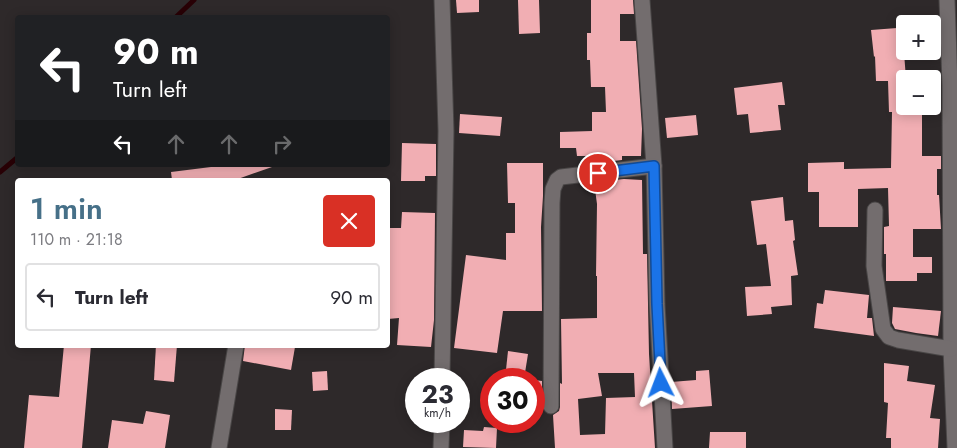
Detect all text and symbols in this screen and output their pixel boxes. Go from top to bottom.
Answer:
map controls [896,15,941,115]
button: + [896,15,941,60]
text: 90 m [113,27,199,77]
icon: left [30,35,95,100]
button: − [896,70,941,115]
text: Turn left [113,73,187,105]
icon: left [109,130,137,158]
icon: ahead [162,130,190,158]
icon: ahead [215,130,243,158]
icon: right [268,130,296,158]
pin [577,152,619,194]
icon: arrive [584,159,612,187]
text: 1 min [30,187,103,230]
button: close [323,195,375,247]
text: 110 m · 21:18 [30,228,123,251]
icon: left [32,283,60,311]
text: Turn left [75,284,148,311]
text: 90 m [330,284,373,311]
position arrow [634,356,686,408]
speed limit sign: 30 [480,368,545,433]
text: 23 [422,376,453,412]
text: km/h [424,404,451,422]

